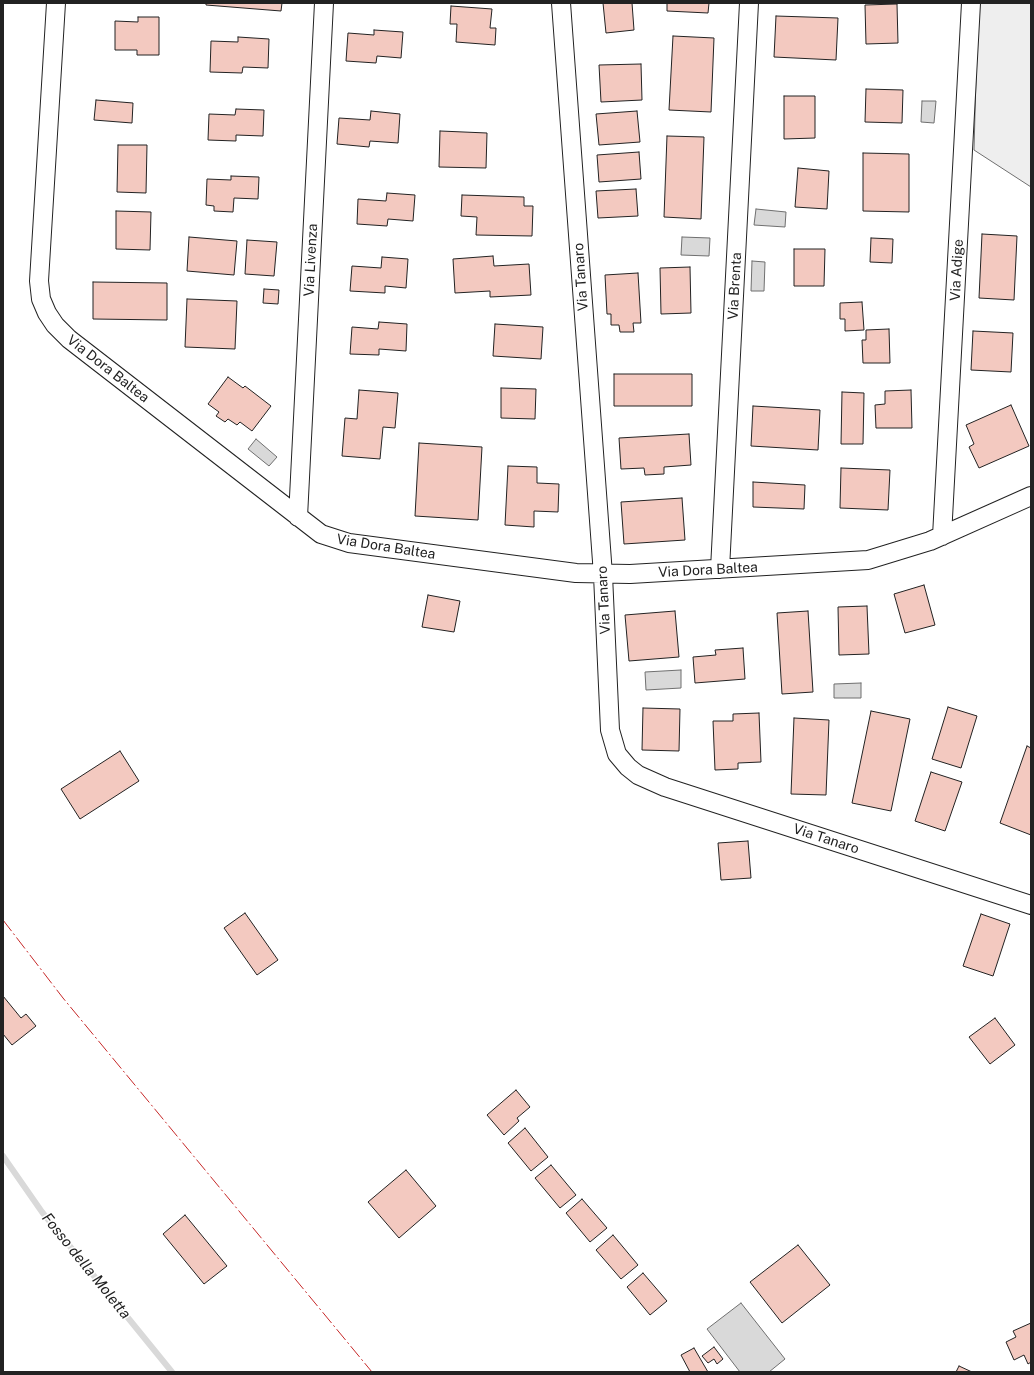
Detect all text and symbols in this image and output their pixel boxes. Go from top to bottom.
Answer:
street label: Via Livenza [301,223,321,297]
street label: Via Adige [947,239,967,301]
street label: Via Tanaro [570,242,592,312]
street label: Via Brenta [725,252,745,320]
street label: Via Dora Baltea [64,332,152,406]
street label: Via Dora Baltea [335,531,437,563]
street label: Via Dora Baltea [658,559,758,581]
street label: Via Tanaro [594,565,614,635]
street label: Via Tanaro [791,820,861,858]
water label: Fosso della Moletta [38,1209,134,1323]

